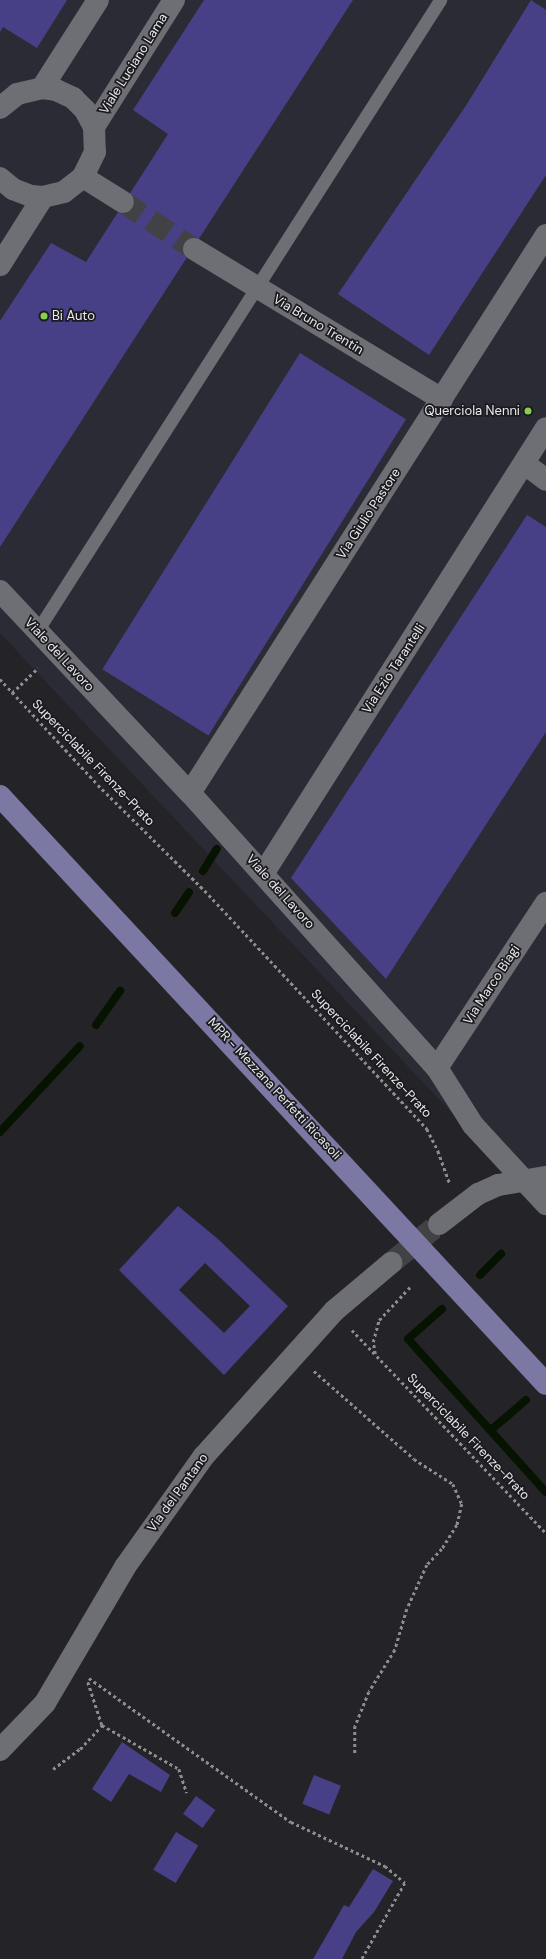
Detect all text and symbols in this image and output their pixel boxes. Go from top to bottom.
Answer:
street label: Viale Luciano Lama [97,11,171,117]
street label: Via Bruno Trentin [270,292,366,358]
place label: Bi Auto [52,308,95,324]
marker: Bi Auto [39,311,49,321]
place label: Querciola Nenni [424,403,520,419]
marker: Querciola Nenni [523,406,533,416]
street label: Via Giulio Pastore [334,466,404,562]
street label: Viale del Lavoro [21,615,97,695]
street label: Via Ezio Tarantelli [359,621,429,717]
street label: Superciclabile Firenze-Prato [28,697,158,829]
street label: Viale del Lavoro [243,852,317,932]
street label: Via Marco Biagi [460,942,524,1028]
street label: Superciclabile Firenze-Prato [307,987,435,1121]
street label: MPR - Mezzana Perfetti Ricasoli [204,1015,344,1163]
street label: Superciclabile Firenze-Prato [403,1371,533,1503]
street label: Via del Pantano [144,1451,212,1535]

